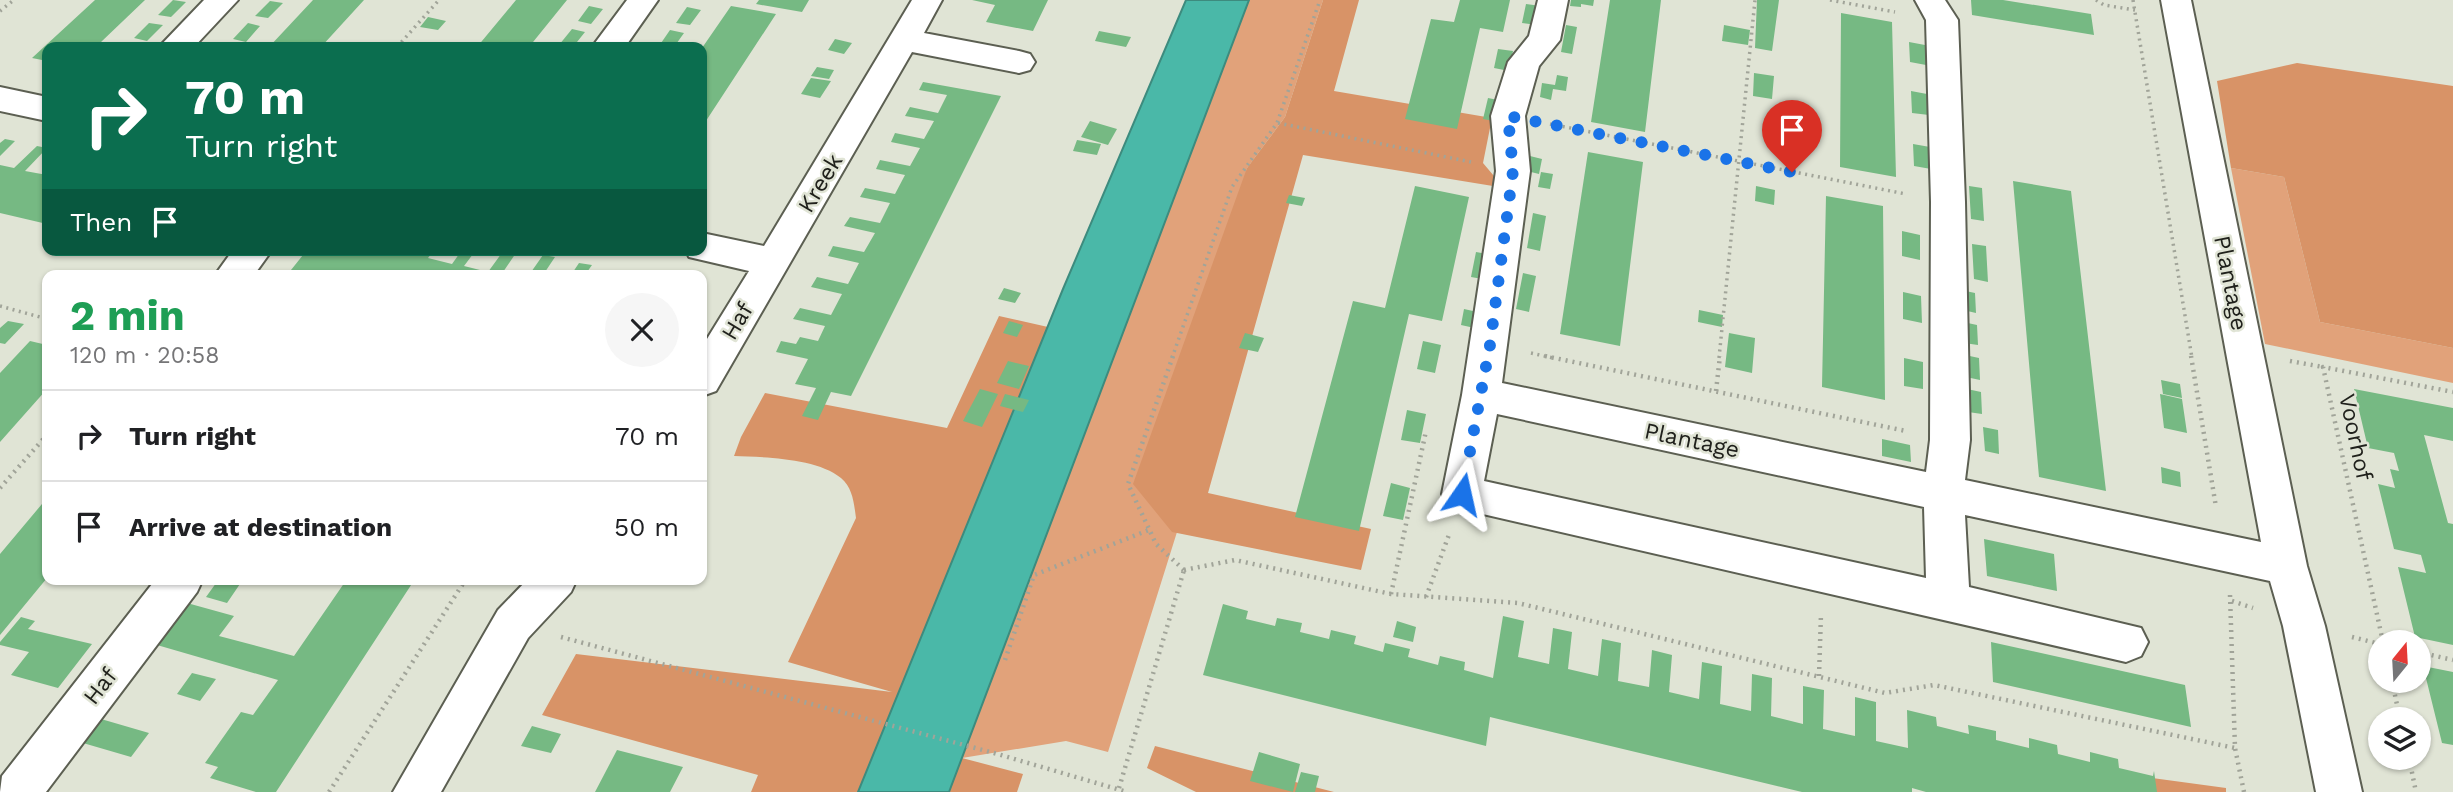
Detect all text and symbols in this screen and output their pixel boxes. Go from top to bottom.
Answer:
text: 70 m [185,68,305,126]
icon: right [70,70,161,161]
pin [1762,100,1822,172]
icon: arrive [1773,111,1811,149]
text: Turn right [185,127,337,165]
street label: Kreek [792,149,848,218]
icon: arrive [146,203,184,241]
text: Then [70,207,132,237]
street label: Plantage [2208,233,2253,333]
text: 2 min [70,291,185,340]
button: close [605,293,679,367]
street label: Haf [716,298,759,345]
text: 120 m · 20:58 [70,342,219,369]
street label: Voorhof [2333,391,2378,483]
icon: right [70,417,108,455]
street label: Plantage [1642,417,1742,464]
text: Turn right [129,421,256,451]
text: 70 m [615,421,679,451]
position arrow [1425,457,1499,531]
icon: arrive [70,508,108,546]
text: Arrive at destination [129,512,392,542]
text: 50 m [614,512,679,542]
north arrow [2368,630,2431,693]
map controls [2368,630,2431,770]
street label: Haf [78,663,123,710]
button: layers [2368,707,2431,770]

